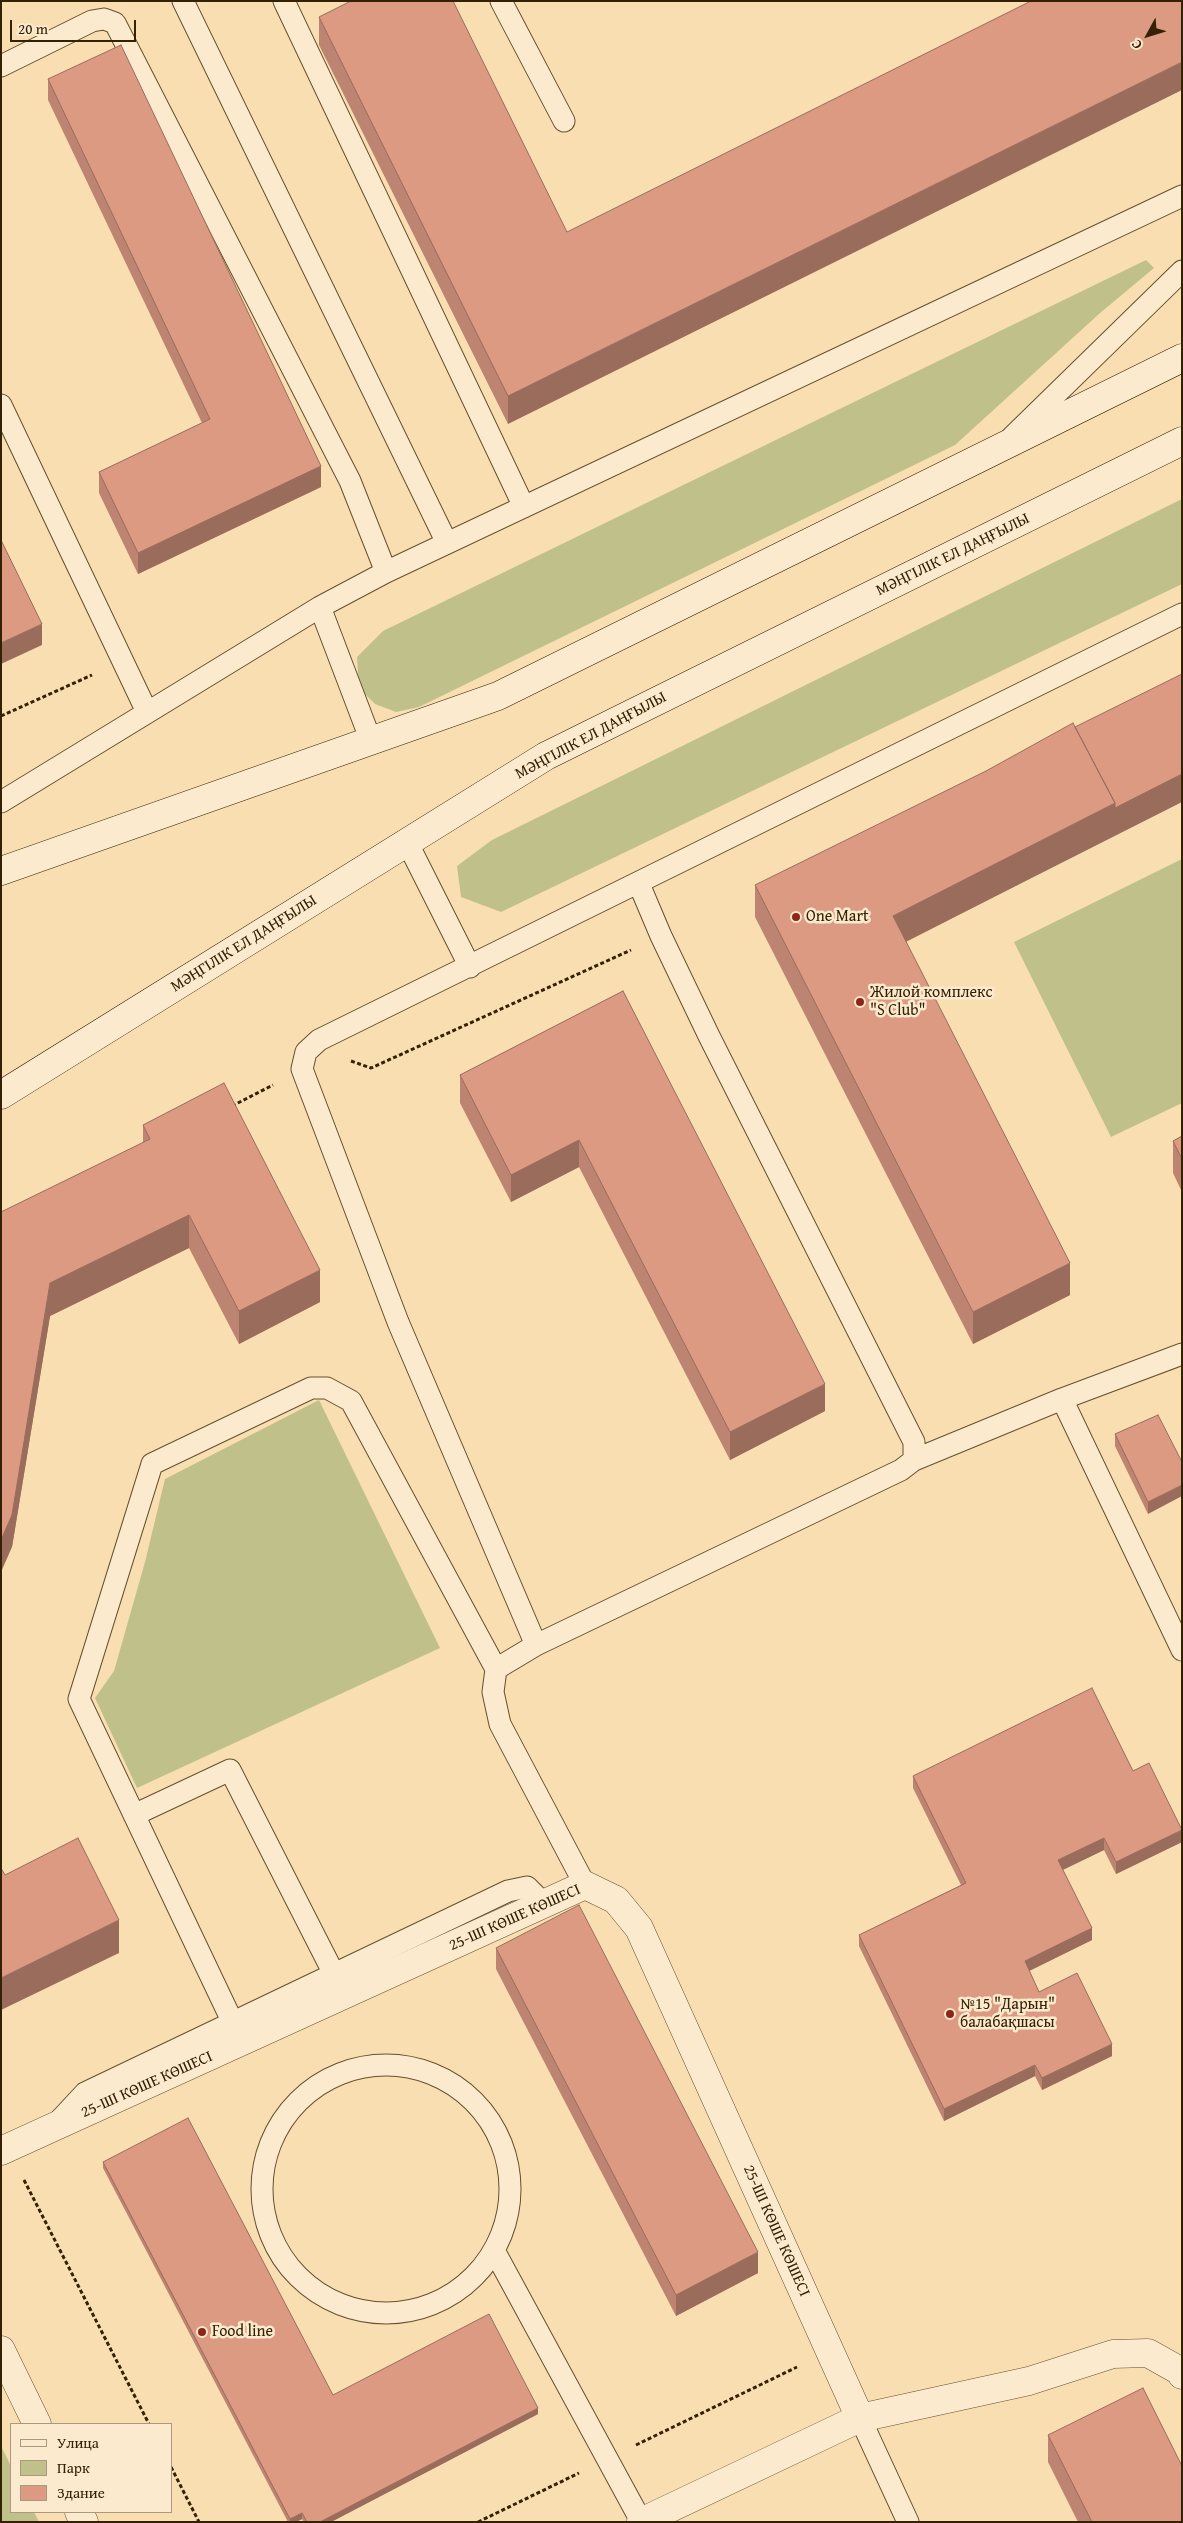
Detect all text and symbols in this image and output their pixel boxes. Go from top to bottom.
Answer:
scale bar [12,10,139,42]
north arrow [1123,10,1173,60]
text: 20 m [18,18,48,39]
text: С [1126,35,1147,54]
street label: МӘҢГІЛІК ЕЛ ДАҢҒЫЛЫ [873,509,1033,601]
street label: МӘҢГІЛІК ЕЛ ДАҢҒЫЛЫ [512,688,670,784]
street label: МӘҢГІЛІК ЕЛ ДАҢҒЫЛЫ [168,891,320,997]
place label: One Mart [806,907,869,927]
marker: One Mart [790,911,802,923]
place label: Жилой комплекс "S Club" [870,983,992,1021]
marker: Жилой комплекс "S Club" [854,996,866,1008]
street label: 25-ШІ КӨШЕ КӨШЕСІ [446,1880,584,1956]
place label: №15 "Дарын" балабақшасы [960,1995,1055,2033]
marker: №15 "Дарын" балабақшасы [944,2008,956,2020]
street label: 25-ШІ КӨШЕ КӨШЕСІ [78,2047,216,2123]
street label: 25-ШІ КӨШЕ КӨШЕСІ [738,2162,814,2300]
place label: Food line [212,2322,273,2342]
marker: Food line [196,2326,208,2338]
legend [10,2423,172,2513]
text: Улица [57,2432,99,2453]
text: Парк [57,2457,90,2478]
text: Здание [57,2482,105,2503]

